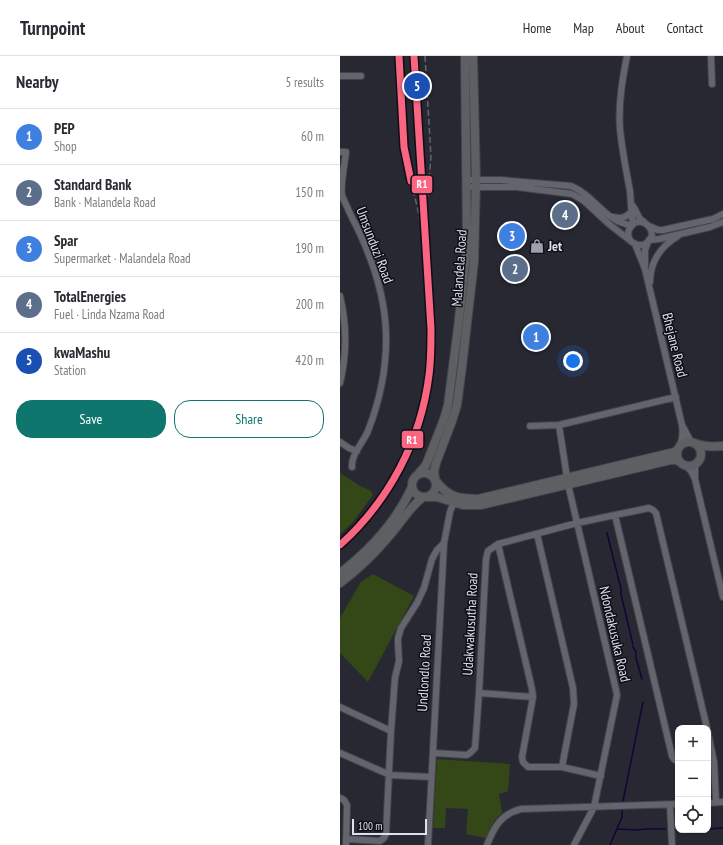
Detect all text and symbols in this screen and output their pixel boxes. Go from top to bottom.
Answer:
text: Turnpoint [20,16,85,40]
text: Home [523,19,551,37]
text: Map [573,19,594,37]
text: About [616,19,645,37]
text: Contact [667,19,703,37]
text: Nearby [16,71,59,93]
pin: 5 [404,71,430,101]
text: 5 results [285,74,324,91]
text: PEP [54,119,75,138]
text: 1 [26,128,32,145]
text: 60 m [301,128,324,145]
text: Shop [54,138,77,155]
text: Standard Bank [54,175,131,194]
line badge: R1 [411,175,433,194]
text: R1 [417,177,427,191]
text: 2 [26,184,32,201]
text: 150 m [295,184,324,201]
text: Bank · Malandela Road [54,194,156,211]
pin: 4 [552,200,578,230]
street label: Umsunduzi Road [352,204,398,286]
pin: 3 [499,221,525,251]
street label: Malandela Road [447,229,471,307]
text: Spar [54,231,78,250]
place label: Jet [547,237,562,255]
shop icon: Jet [529,238,545,254]
text: 3 [26,240,32,257]
text: 190 m [295,240,324,257]
text: Supermarket · Malandela Road [54,250,191,267]
pin: 2 [502,254,528,284]
text: TotalEnergies [54,287,126,306]
text: 4 [26,296,32,313]
text: 200 m [295,296,324,313]
text: Fuel · Linda Nzama Road [54,306,165,323]
street label: Bhejane Road [658,311,692,379]
pin: 1 [523,322,549,352]
text: kwaMashu [54,343,110,362]
your location [563,351,583,371]
text: 5 [26,352,32,369]
text: 420 m [295,352,324,369]
text: Station [54,362,86,379]
button: Save [16,400,166,438]
button: Share [174,400,324,438]
line badge: R1 [401,430,424,449]
text: R1 [407,433,417,447]
street label: Udakwakusutha Road [458,572,482,676]
street label: Ndondakusuka Road [595,584,635,684]
street label: Undlondlo Road [413,634,435,712]
map controls [675,725,711,833]
button: + [675,725,711,761]
button: − [675,761,711,797]
button: locate [675,797,711,833]
scale bar [352,817,427,836]
text: 100 m [358,819,382,833]

